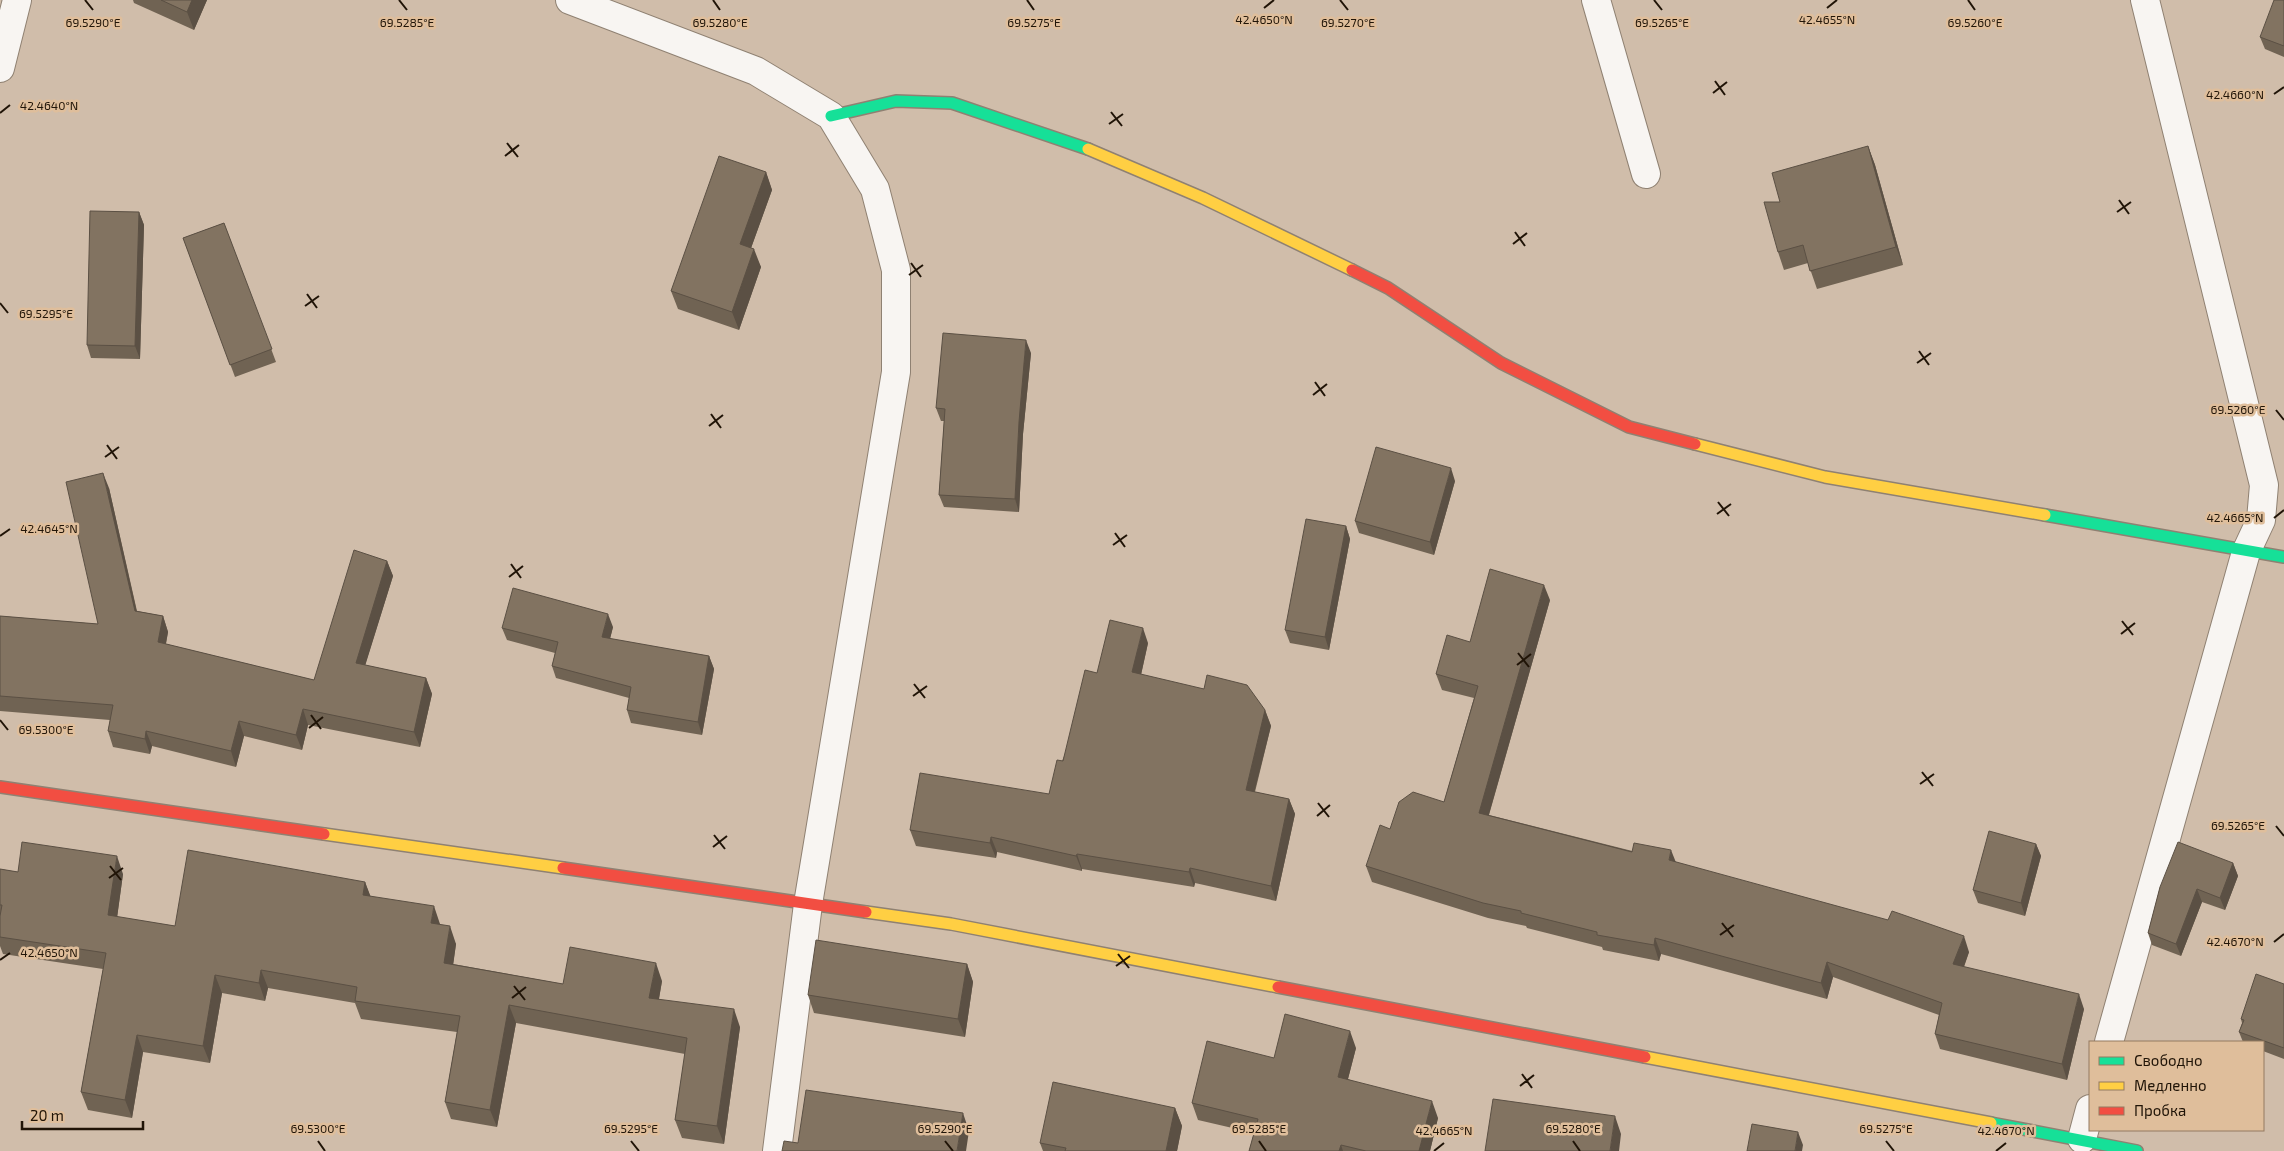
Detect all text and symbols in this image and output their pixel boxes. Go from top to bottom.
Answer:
text: 42.4650°N [1235,12,1293,26]
text: 42.4655°N [1799,12,1855,26]
text: 69.5290°E [66,15,121,29]
text: 69.5285°E [380,15,434,29]
text: 69.5280°E [692,15,748,29]
text: 69.5275°E [1007,15,1061,29]
text: 69.5270°E [1321,15,1375,29]
text: 69.5265°E [1635,15,1689,29]
text: 69.5260°E [1948,15,2003,29]
text: 42.4660°N [2206,87,2264,101]
text: 42.4640°N [20,98,78,112]
text: 69.5295°E [19,306,73,320]
text: 69.5260°E [2211,402,2266,416]
text: 42.4665°N [2206,510,2264,524]
text: 42.4645°N [20,521,78,535]
text: 69.5300°E [18,722,74,736]
text: 69.5265°E [2211,818,2265,832]
text: 42.4670°N [2206,934,2264,948]
text: 42.4650°N [20,945,78,959]
legend [2089,1041,2264,1131]
text: Свободно [2134,1051,2203,1069]
text: Медленно [2134,1076,2207,1094]
scale bar [22,1098,144,1130]
text: Пробка [2134,1101,2186,1119]
text: 20 m [30,1106,64,1124]
text: 69.5300°E [290,1121,346,1135]
text: 69.5295°E [604,1121,658,1135]
text: 69.5290°E [918,1121,973,1135]
text: 69.5285°E [1232,1121,1286,1135]
text: 69.5280°E [1545,1121,1601,1135]
text: 69.5275°E [1859,1121,1913,1135]
text: 42.4665°N [1415,1123,1473,1137]
text: 42.4670°N [1977,1123,2035,1137]

